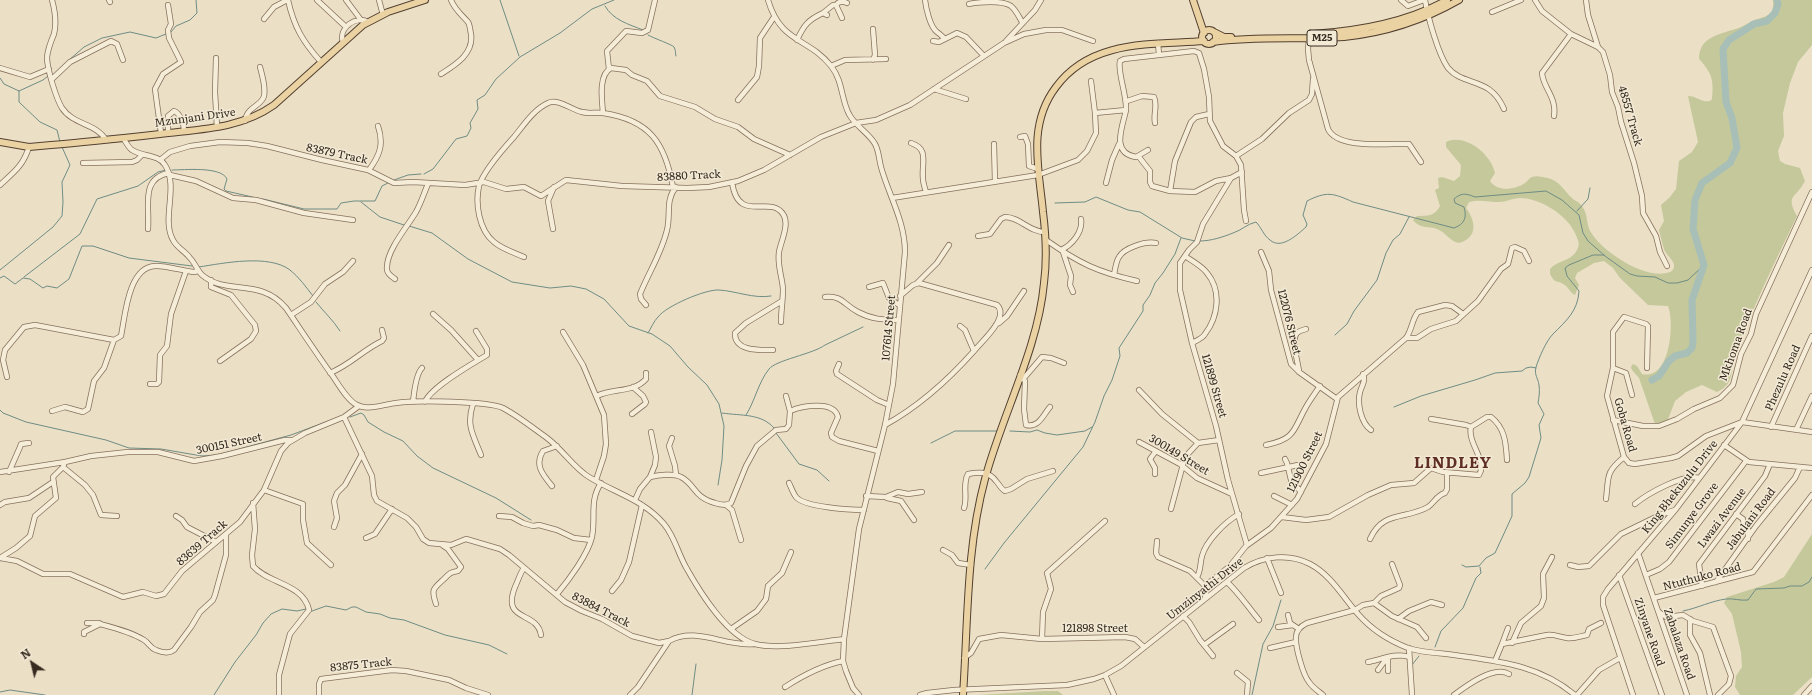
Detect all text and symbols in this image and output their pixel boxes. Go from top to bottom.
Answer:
road number: M25 [1307,30,1337,46]
street label: 48557 Track [1615,84,1645,148]
street label: Mzunjani Drive [154,106,236,130]
street label: 83879 Track [305,141,369,167]
street label: 83880 Track [657,168,721,184]
street label: 122076 Street [1274,288,1304,356]
street label: 107614 Street [880,295,898,361]
street label: Mkhoma Road [1717,307,1755,383]
street label: Phezulu Road [1762,343,1804,413]
street label: 121899 Street [1199,353,1229,419]
street label: Goba Road [1611,396,1639,454]
street label: 121900 Street [1284,429,1326,495]
street label: 300151 Street [195,431,263,457]
street label: 300149 Street [1146,432,1212,478]
street label: King Bhekuzulu Drive [1639,438,1721,536]
district label: LINDLEY [1414,455,1492,473]
street label: Simunye Grove [1663,480,1721,552]
street label: Lwazi Avenue [1695,485,1749,551]
street label: Jabulani Road [1723,485,1779,553]
street label: 83639 Track [174,517,230,569]
street label: Umzinyathi Drive [1164,555,1246,623]
street label: Ntuthuko Road [1662,560,1742,594]
street label: 83884 Track [570,590,632,630]
street label: Zinyane Road [1631,596,1667,668]
street label: Zabalaza Road [1661,606,1697,682]
street label: 121898 Street [1062,622,1128,636]
north arrow [12,643,52,683]
text: N [17,644,33,662]
street label: 83875 Track [329,655,393,675]

